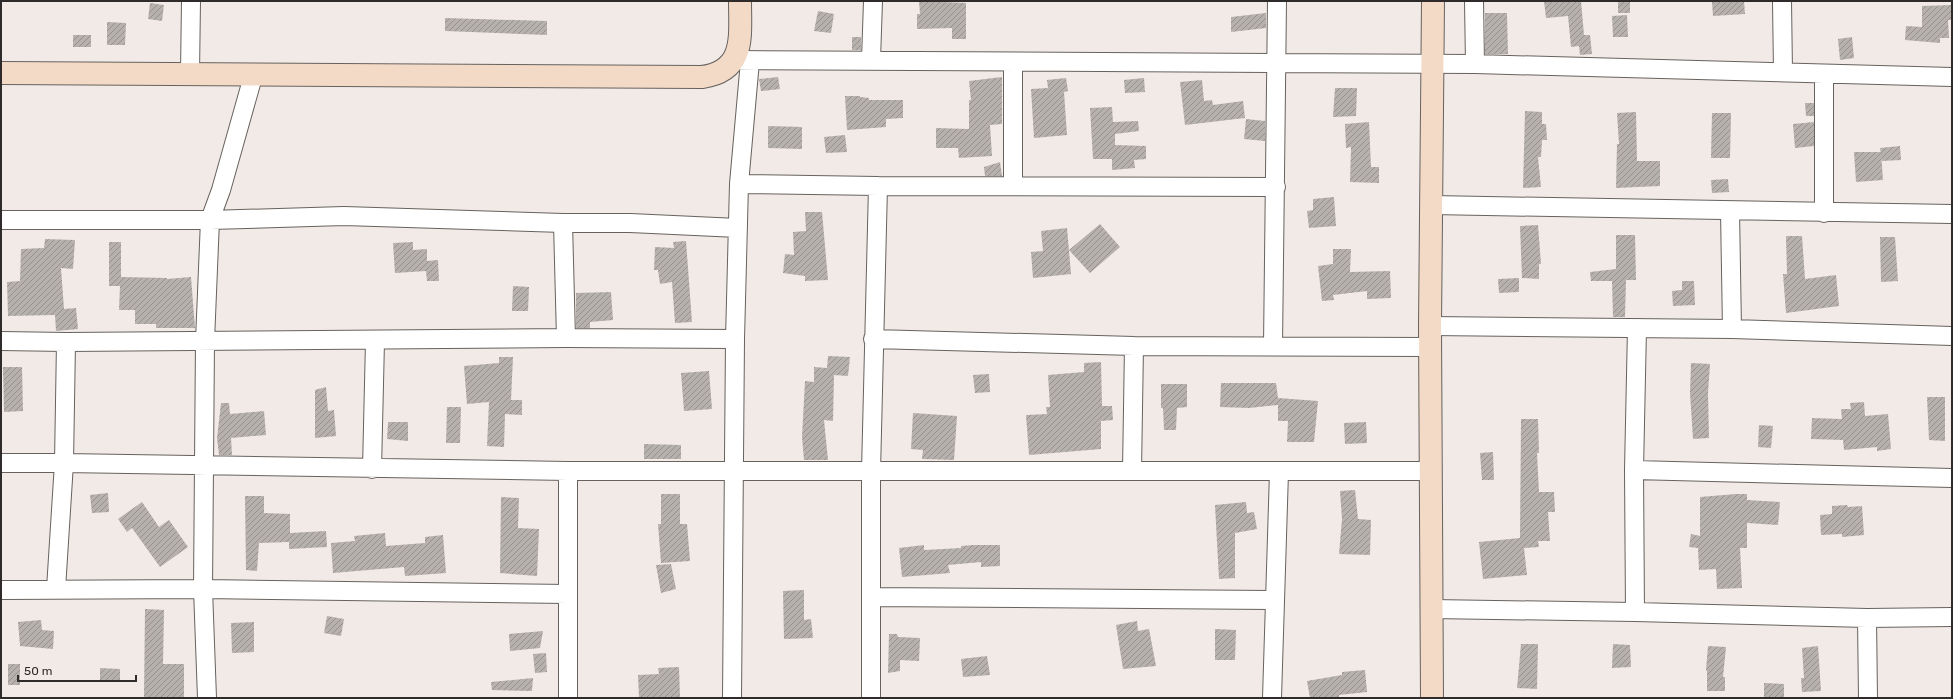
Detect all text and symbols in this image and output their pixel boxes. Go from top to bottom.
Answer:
scale bar [18,657,136,683]
text: 50 m [24,664,52,678]

